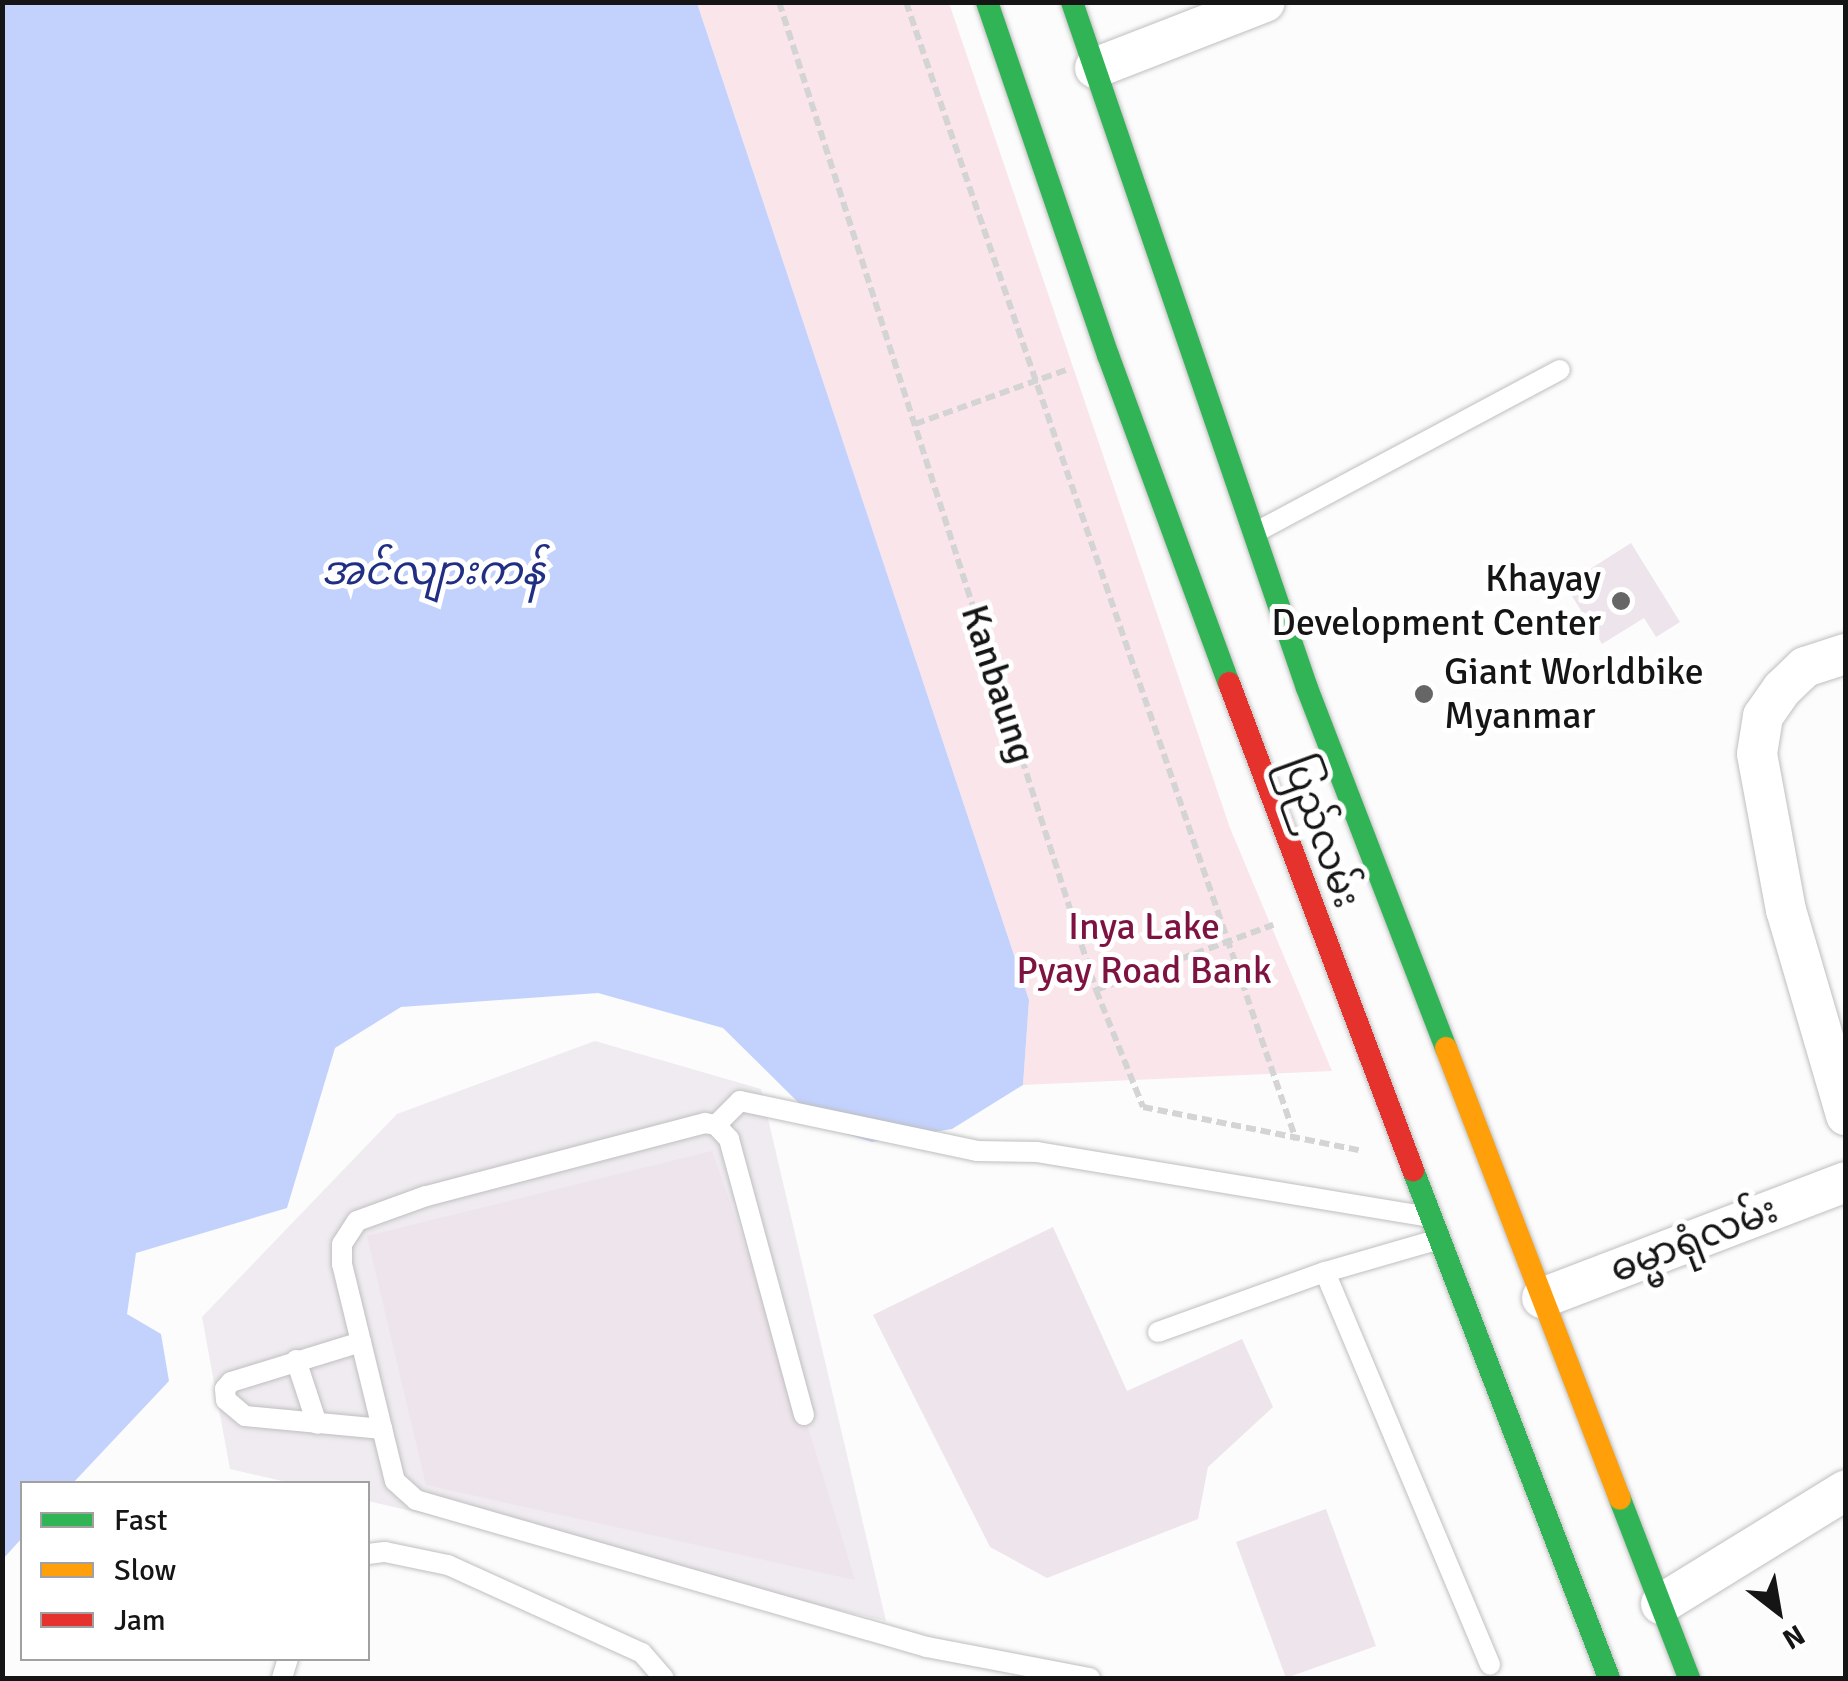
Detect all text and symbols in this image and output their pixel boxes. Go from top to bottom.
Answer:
water label: အင်လျားကန် [321,547,545,595]
place label: Khayay Development Center [1271,556,1601,646]
marker: Khayay Development Center [1610,590,1632,612]
street label: Kanbaung [951,599,1045,769]
place label: Giant Worldbike Myanmar [1444,649,1704,738]
marker: Giant Worldbike Myanmar [1413,683,1435,705]
street label: ပြည်လမ်း [1273,750,1369,914]
park label: Inya Lake Pyay Road Bank [1016,904,1272,994]
street label: ဓမ္မာရုံလမ်း [1604,1187,1784,1293]
legend [20,1481,370,1661]
text: Fast [114,1502,167,1539]
text: Slow [114,1552,176,1589]
north arrow [1728,1561,1828,1661]
text: Jam [114,1602,166,1639]
text: N [1776,1617,1811,1656]

